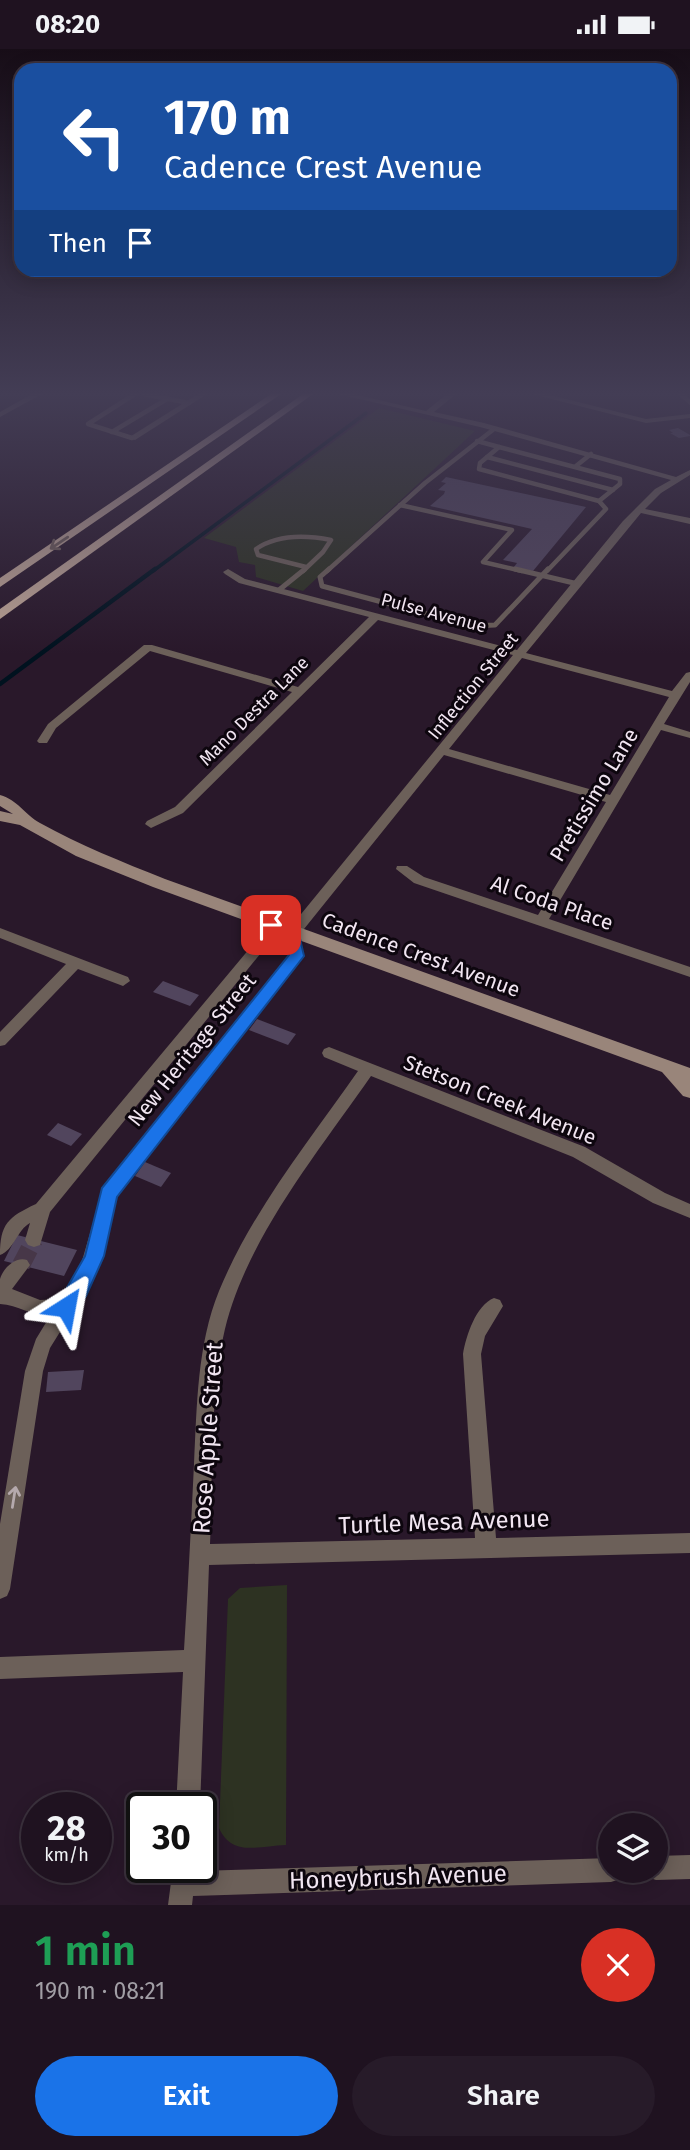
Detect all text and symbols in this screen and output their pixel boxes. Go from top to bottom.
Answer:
text: 08:20 [35,9,100,40]
text: 170 m [164,88,291,147]
icon: left [49,91,140,182]
text: Cadence Crest Avenue [164,148,482,186]
icon: arrive [121,224,159,262]
text: Then [49,228,107,259]
one-way arrow [50,536,69,550]
street label: Pulse Avenue [379,588,489,638]
street label: Inflection Street [423,628,523,744]
street label: Mano Destra Lane [195,652,313,770]
street label: Pretissimo Lane [544,724,644,866]
street label: Al Coda Place [488,870,616,936]
pin [241,895,301,955]
icon: arrive [252,906,290,944]
street label: Cadence Crest Avenue [318,907,524,1003]
street label: New Heritage Street [122,968,262,1132]
street label: Stetson Creek Avenue [400,1049,600,1151]
position arrow [29,1270,103,1344]
street label: Rose Apple Street [187,1341,229,1535]
one-way arrow [8,1486,21,1509]
street label: Turtle Mesa Avenue [338,1504,550,1540]
speed limit sign: 30 [126,1792,217,1883]
text: 28 [47,1807,86,1849]
map controls [598,1813,668,1883]
button: layers [598,1813,668,1883]
text: km/h [44,1844,89,1866]
street label: Honeybrush Avenue [289,1859,507,1895]
text: 1 min [35,1926,136,1976]
button: close [581,1928,655,2002]
text: 190 m · 08:21 [35,1977,165,2005]
button: Exit [35,2056,338,2136]
button: Share [352,2056,655,2136]

